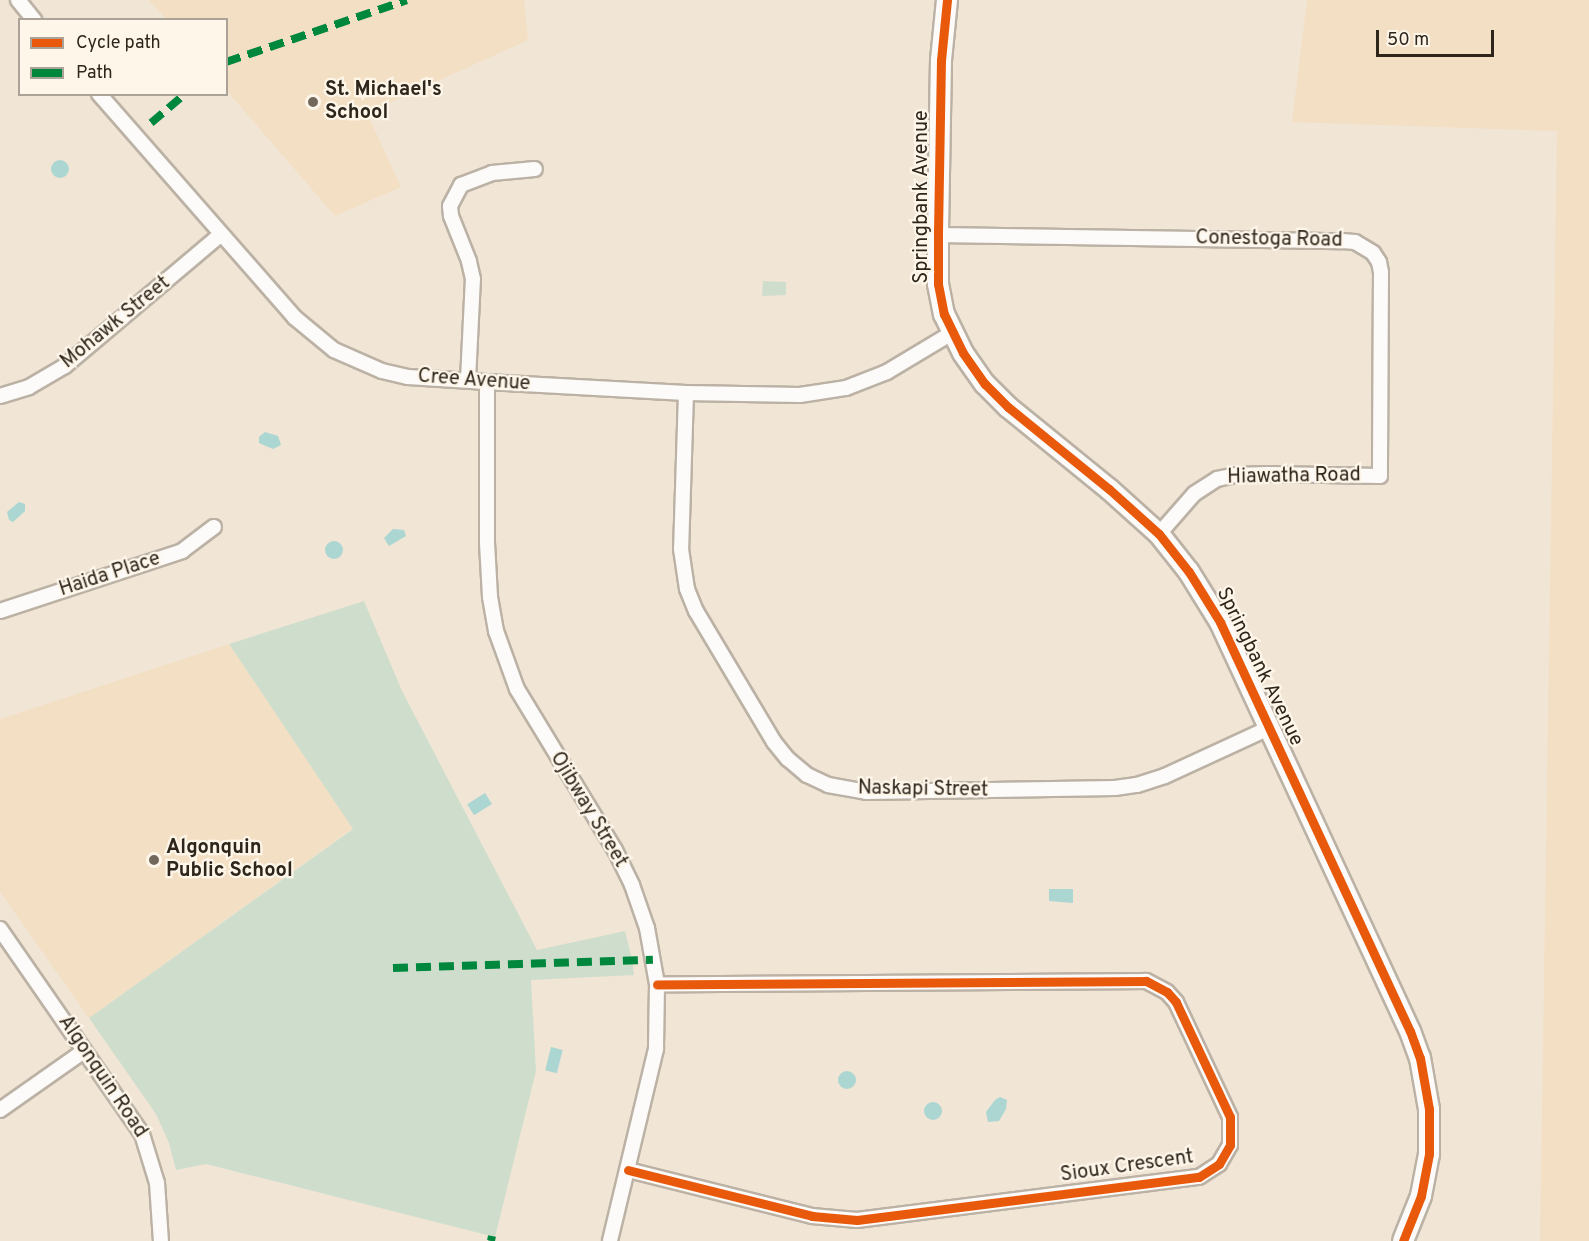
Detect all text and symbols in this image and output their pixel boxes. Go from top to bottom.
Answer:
legend [18,18,228,96]
scale bar [1379,18,1498,56]
text: 50 m [1387,29,1429,52]
text: Cycle path [76,32,161,55]
text: Path [76,62,113,85]
place label: St. Michael's School [325,78,442,125]
marker: St. Michael's School [306,95,320,109]
street label: Springbank Avenue [910,110,934,284]
street label: Conestoga Road [1195,227,1343,253]
street label: Mohawk Street [57,272,175,374]
street label: Cree Avenue [416,365,532,397]
street label: Hiawatha Road [1227,464,1361,490]
street label: Haida Place [56,547,164,603]
street label: Springbank Avenue [1210,583,1308,751]
street label: Ojibway Street [544,748,632,872]
street label: Naskapi Street [858,777,988,803]
place label: Algonquin Public School [166,837,293,884]
marker: Algonquin Public School [147,853,161,867]
street label: Algonquin Road [52,1011,152,1143]
street label: Sioux Crescent [1059,1146,1195,1188]

